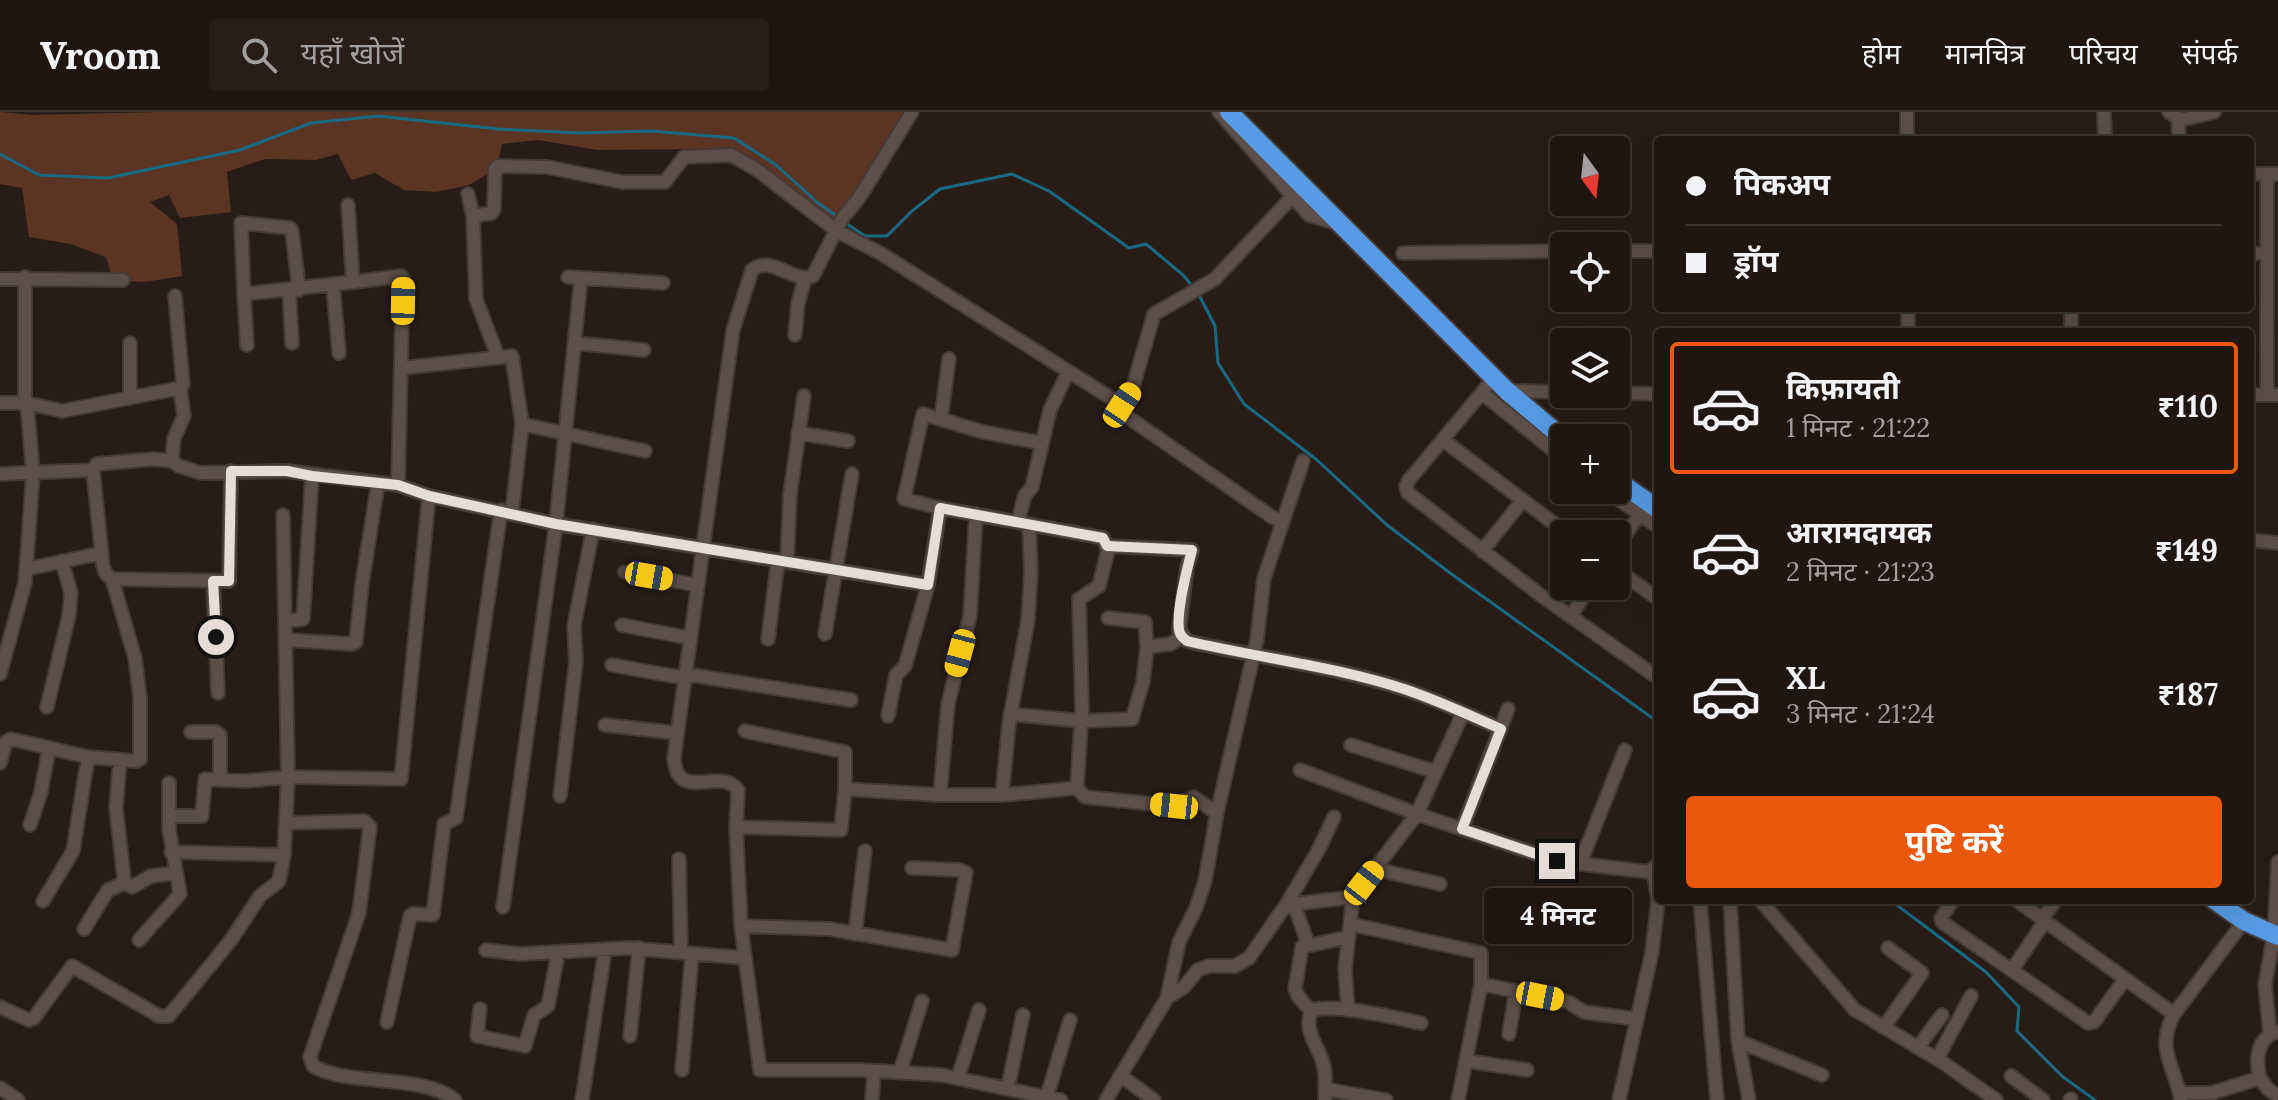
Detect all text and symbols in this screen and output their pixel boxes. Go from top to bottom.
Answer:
search box [209,19,769,91]
text: Vroom [40,31,161,79]
icon: search [237,33,281,77]
text: यहाँ खोजें [301,34,404,72]
text: होम [1862,36,1901,72]
text: मानचित्र [1945,36,2025,72]
text: परिचय [2069,36,2138,72]
text: संपर्क [2182,36,2238,72]
north arrow [1550,136,1630,216]
map controls [1550,136,1630,600]
text: पिकअप [1734,165,1830,203]
button: locate [1550,232,1630,312]
text: ड्रॉप [1734,242,1778,280]
car [391,277,415,325]
button: layers [1550,328,1630,408]
text: किफ़ायती [1786,369,1900,407]
icon: car [1690,372,1762,444]
car [1099,378,1145,432]
text: ₹110 [2157,387,2218,425]
text: 1 मिनट · 21:22 [1786,411,1930,444]
button: + [1550,424,1630,504]
text: आरामदायक [1786,513,1932,551]
icon: car [1690,516,1762,588]
button: − [1550,520,1630,600]
text: ₹149 [2155,531,2218,569]
text: 2 मिनट · 21:23 [1786,555,1935,588]
car [623,560,675,592]
route start [198,619,234,655]
car [942,627,978,679]
text: XL [1786,659,1825,697]
icon: car [1690,660,1762,732]
text: ₹187 [2157,675,2218,713]
text: 3 मिनट · 21:24 [1786,697,1935,730]
car [1149,792,1199,820]
button: पुष्टि करें [1686,796,2222,888]
route end [1539,843,1575,879]
car [1340,857,1388,909]
callout: 4 मिनट [1483,889,1631,945]
text: 4 मिनट [1520,899,1596,932]
car [1514,980,1566,1012]

